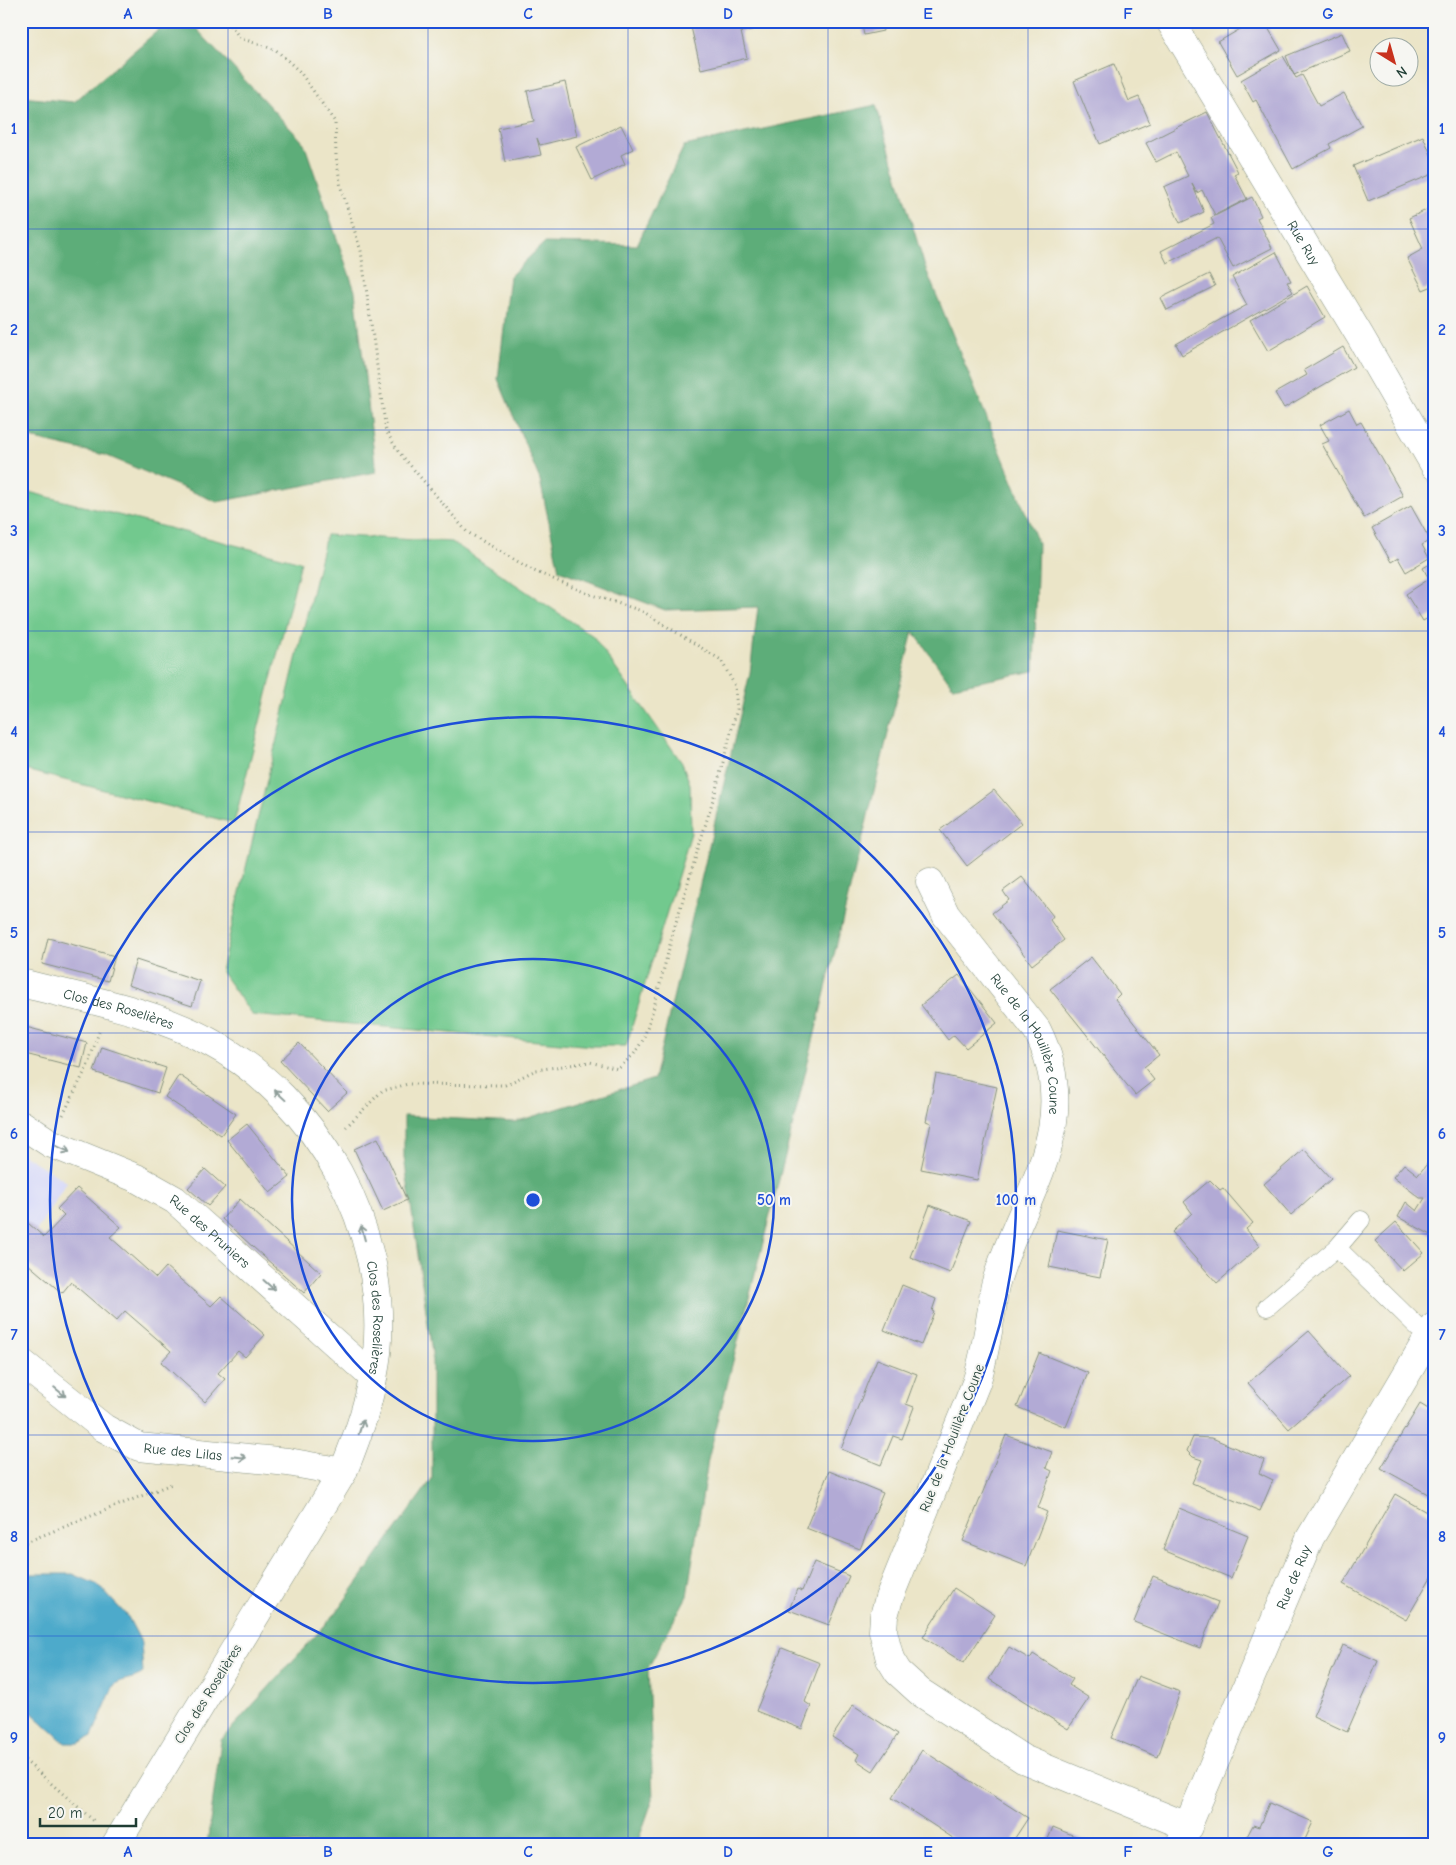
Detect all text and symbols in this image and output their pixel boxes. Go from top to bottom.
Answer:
text: A [124,5,133,23]
text: B [323,5,333,23]
text: C [523,5,533,23]
text: D [723,5,733,23]
text: E [923,5,933,23]
text: F [1123,5,1133,23]
text: G [1322,5,1334,23]
north arrow [1368,38,1418,88]
text: N [1393,62,1410,82]
text: 1 [11,120,17,138]
text: 1 [1439,120,1445,138]
street label: Rue Ruy [1284,217,1324,269]
text: 2 [10,321,18,339]
text: 2 [1438,321,1446,339]
text: 3 [10,522,18,540]
text: 3 [1438,522,1446,540]
text: 4 [10,723,18,741]
text: 4 [1438,723,1446,741]
text: 5 [10,924,18,942]
text: 5 [1438,924,1446,942]
street label: Rue de la Houillère Coune [987,970,1063,1115]
street label: Clos des Roselières [62,985,177,1033]
one-way arrow [274,1089,287,1101]
text: 6 [10,1125,18,1143]
text: 6 [1438,1125,1446,1143]
one-way arrow [55,1145,70,1155]
street label: Rue des Pruniers [167,1190,254,1272]
centre of rings [524,1191,542,1209]
text: 50 m [757,1191,791,1209]
text: 100 m [996,1191,1036,1209]
one-way arrow [358,1225,368,1241]
street label: Clos des Roselières [363,1259,387,1376]
one-way arrow [262,1279,275,1291]
text: 7 [10,1326,18,1344]
text: 7 [1438,1326,1446,1344]
street label: Rue de la Houillère Coune [916,1362,988,1514]
one-way arrow [53,1386,66,1397]
one-way arrow [357,1419,367,1435]
street label: Rue des Lilas [143,1439,223,1464]
one-way arrow [231,1452,247,1462]
text: 8 [10,1528,18,1546]
text: 8 [1438,1528,1446,1546]
street label: Rue de Ruy [1272,1542,1315,1612]
street label: Clos des Roselières [171,1641,246,1747]
text: 9 [10,1729,18,1747]
text: 9 [1438,1729,1446,1747]
scale bar [40,1795,136,1827]
text: 20 m [48,1804,82,1822]
text: A [124,1843,133,1861]
text: B [323,1843,333,1861]
text: C [523,1843,533,1861]
text: D [723,1843,733,1861]
text: E [923,1843,933,1861]
text: F [1123,1843,1133,1861]
text: G [1322,1843,1334,1861]

